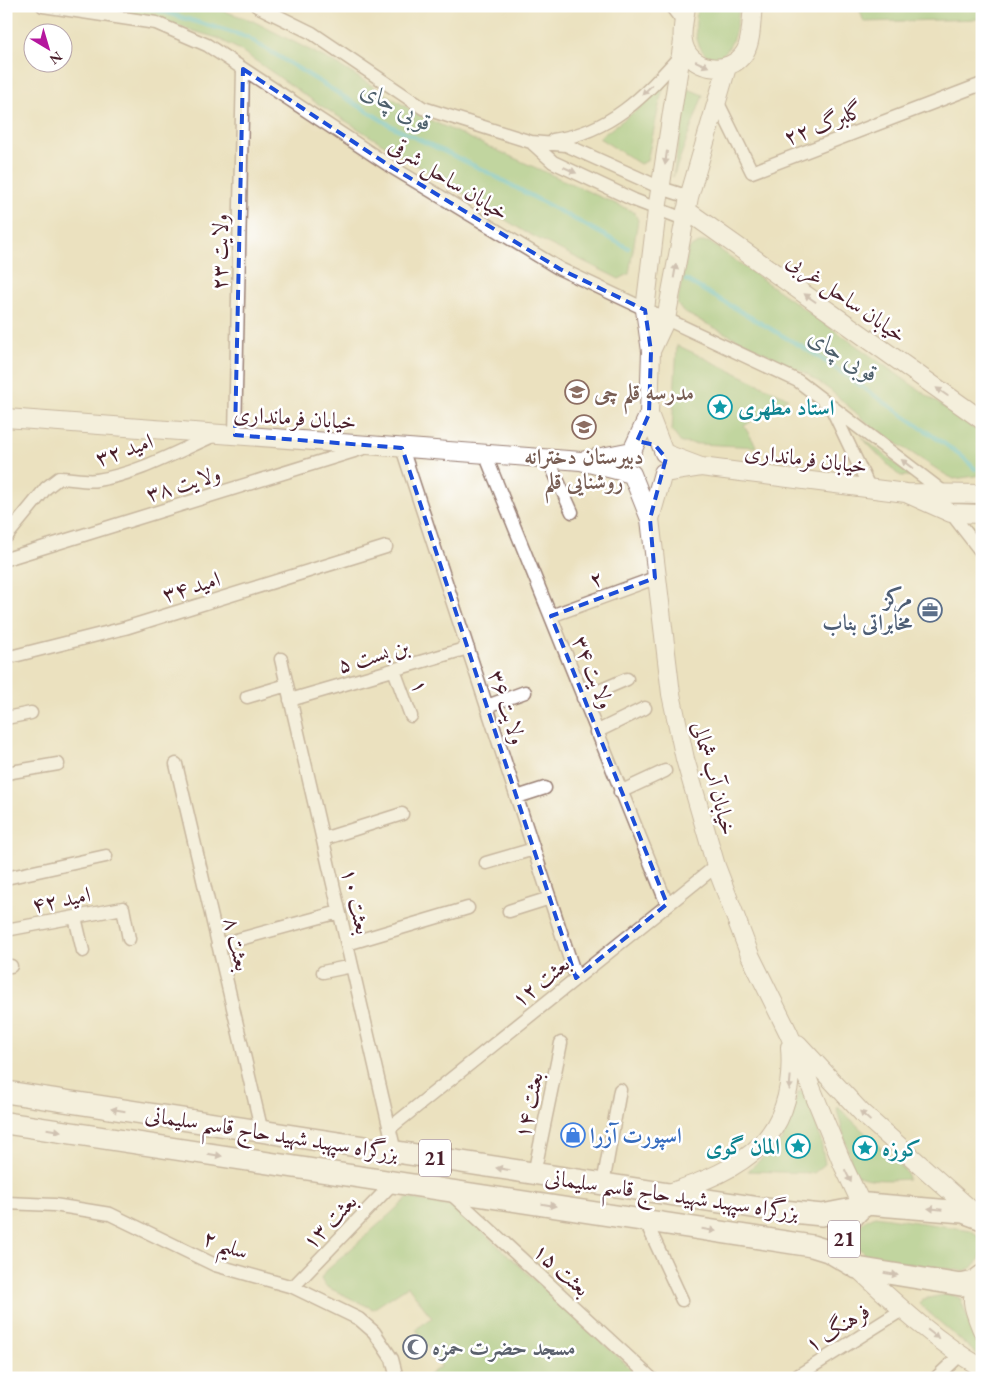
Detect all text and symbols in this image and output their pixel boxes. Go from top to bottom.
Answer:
north arrow [22,22,72,72]
text: N [45,48,66,69]
one-way arrow [695,60,709,68]
water label: قوبی چای [355,73,439,140]
one-way arrow [641,84,653,96]
street label: گلبرگ ۲۲ [779,95,867,152]
street label: خیابان ساحل شرقی [383,130,514,228]
one-way arrow [661,151,669,167]
one-way arrow [563,166,577,174]
street label: ولایت ۲۳ [204,213,235,291]
street label: خیابان ساحل غربی [780,246,912,351]
one-way arrow [671,262,679,278]
one-way arrow [803,293,816,303]
water label: قوبی چای [802,320,885,391]
place label: مدرسه قلم چی [593,378,694,415]
school or university icon: مدرسه قلم چی [564,379,590,405]
one-way arrow [935,387,949,397]
place label: استاد مطهری [738,393,834,422]
place icon: استاد مطهری [707,394,733,420]
street label: خیابان فرمانداری [232,399,357,436]
school or university icon: دبیرستان دخترانه روشنایی قلم [571,414,597,440]
street label: امید ۳۲ [91,426,157,473]
street label: خیابان فرمانداری [743,437,869,480]
place label: دبیرستان دخترانه روشنایی قلم [524,442,644,504]
street label: ولایت ۳۸ [142,458,224,509]
one-way arrow [901,458,914,469]
street label: ۲ [585,563,607,594]
street label: امید ۳۴ [159,564,224,609]
place label: مرکز مخابراتی بناب [822,583,913,637]
office icon: مرکز مخابراتی بناب [917,597,943,623]
street label: بن بست ۵ [334,631,412,680]
street label: ولایت ۳۴ [566,631,621,713]
street label: ولایت ۳۶ [482,666,533,748]
street label: ۱ [405,675,436,697]
street label: خیابان آب شمالی [685,718,744,838]
street label: بعثت ۱۰ [335,865,378,937]
street label: امید ۴۲ [29,880,93,919]
street label: بعثت ۸ [217,914,258,974]
street label: بعثت ۱۲ [505,949,576,1014]
street label: بعثت ۱۴ [507,1069,550,1141]
one-way arrow [786,1075,794,1091]
street label: بزرگراه سپهبد شهید حاج قاسم سلیمانی [142,1099,401,1175]
one-way arrow [110,1105,126,1113]
one-way arrow [860,1110,872,1122]
place label: اسپورت آزرا [590,1121,682,1151]
shop icon: اسپورت آزرا [560,1122,586,1148]
one-way arrow [47,1127,63,1135]
place label: المان گوی [706,1132,780,1161]
place icon: المان گوی [785,1133,811,1159]
place label: کوزه [882,1134,921,1163]
place icon: کوزه [852,1135,878,1161]
road number: 21 [419,1140,451,1176]
one-way arrow [207,1151,223,1159]
street label: بزرگراه سپهبد شهید حاج قاسم سلیمانی [542,1162,801,1234]
one-way arrow [495,1165,511,1173]
one-way arrow [844,1169,852,1183]
street label: بعثت ۱۳ [296,1187,363,1256]
one-way arrow [541,1202,557,1210]
one-way arrow [927,1205,943,1213]
road number: 21 [828,1220,860,1258]
street label: سلیم ۲ [196,1223,253,1273]
one-way arrow [702,1226,718,1234]
street label: بعثت ۱۵ [527,1236,596,1303]
one-way arrow [883,1270,899,1278]
street label: فرهنگ ۱ [799,1296,875,1359]
one-way arrow [926,1329,939,1340]
place label: مسجد حضرت حمزه [432,1333,576,1362]
mosque icon: مسجد حضرت حمزه [402,1334,428,1360]

